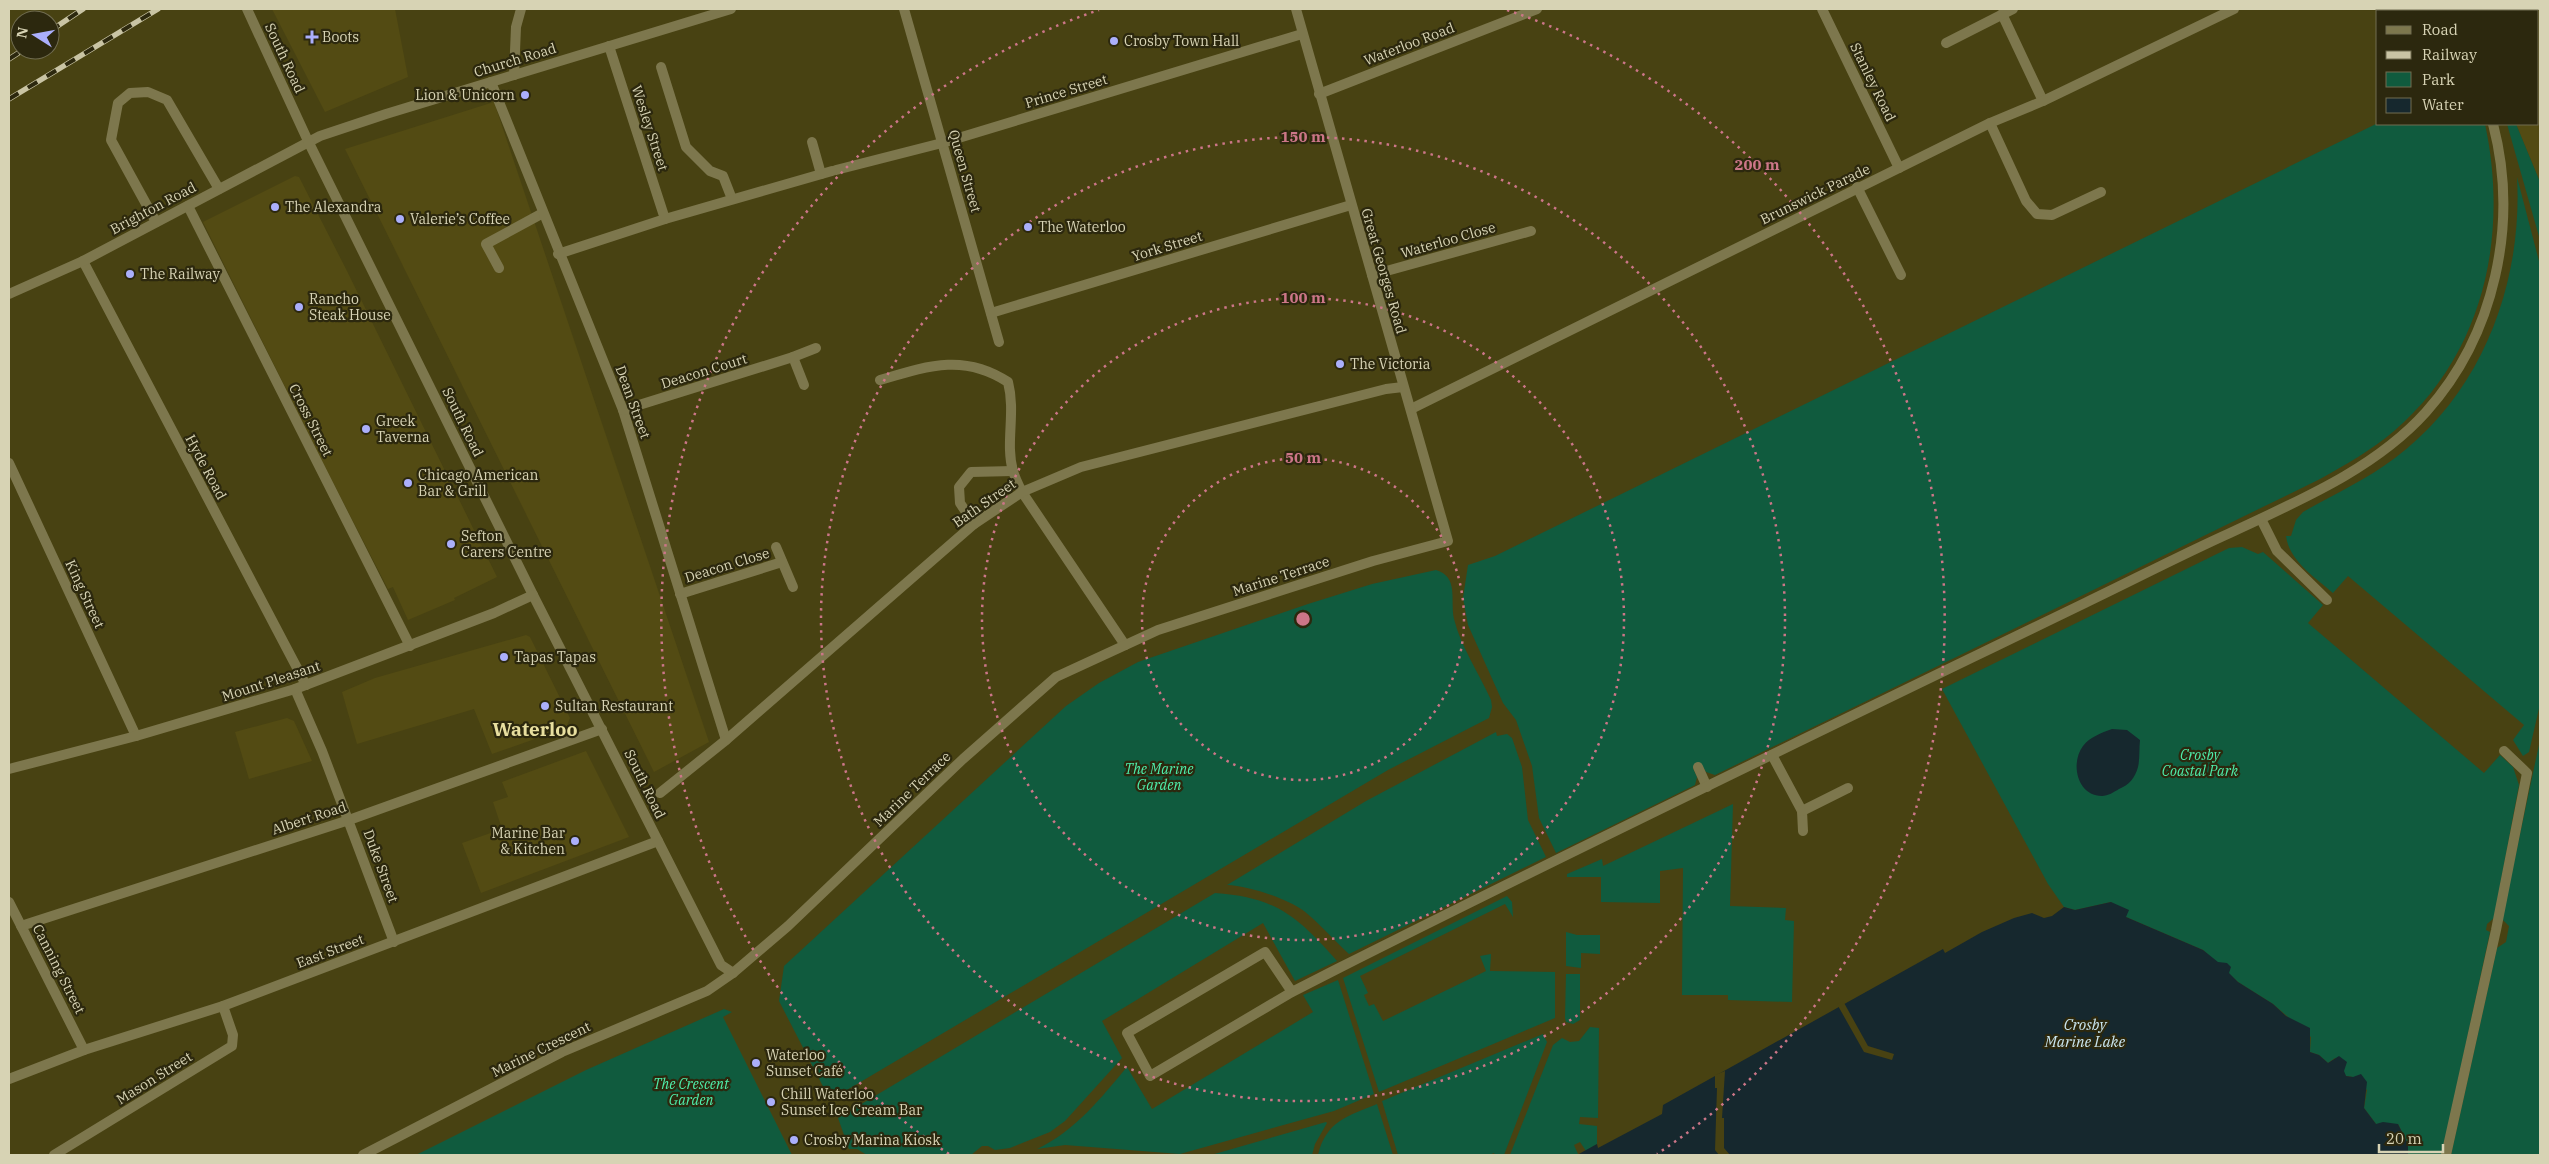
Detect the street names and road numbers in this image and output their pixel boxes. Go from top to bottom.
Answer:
street label: Waterloo Road [1361,18,1457,70]
street label: South Road [261,20,309,96]
street label: Church Road [472,39,559,81]
street label: Stanley Road [1846,40,1900,125]
street label: Prince Street [1023,70,1109,112]
street label: Wesley Street [628,83,672,173]
street label: Queen Street [945,128,985,214]
street label: Brunswick Parade [1757,160,1873,228]
street label: Brighton Road [107,178,199,238]
street label: Great Georges Road [1357,206,1411,336]
street label: Waterloo Close [1399,218,1497,262]
street label: York Street [1130,227,1204,265]
street label: Deacon Court [659,349,749,393]
street label: Dean Street [611,363,655,441]
street label: Cross Street [285,381,337,459]
street label: South Road [438,384,488,460]
street label: Hyde Road [181,431,231,503]
street label: Bath Street [949,475,1019,531]
street label: Deacon Close [682,544,772,586]
street label: Marine Terrace [1230,552,1332,600]
street label: King Street [61,557,109,631]
street label: Mount Pleasant [219,657,323,705]
street label: South Road [620,746,670,822]
street label: Marine Terrace [869,748,955,830]
street label: Albert Road [269,797,349,839]
street label: Duke Street [359,827,403,905]
street label: Canning Street [29,921,89,1017]
street label: East Street [294,930,366,972]
street label: Marine Crescent [488,1017,594,1081]
street label: Mason Street [113,1048,195,1108]

